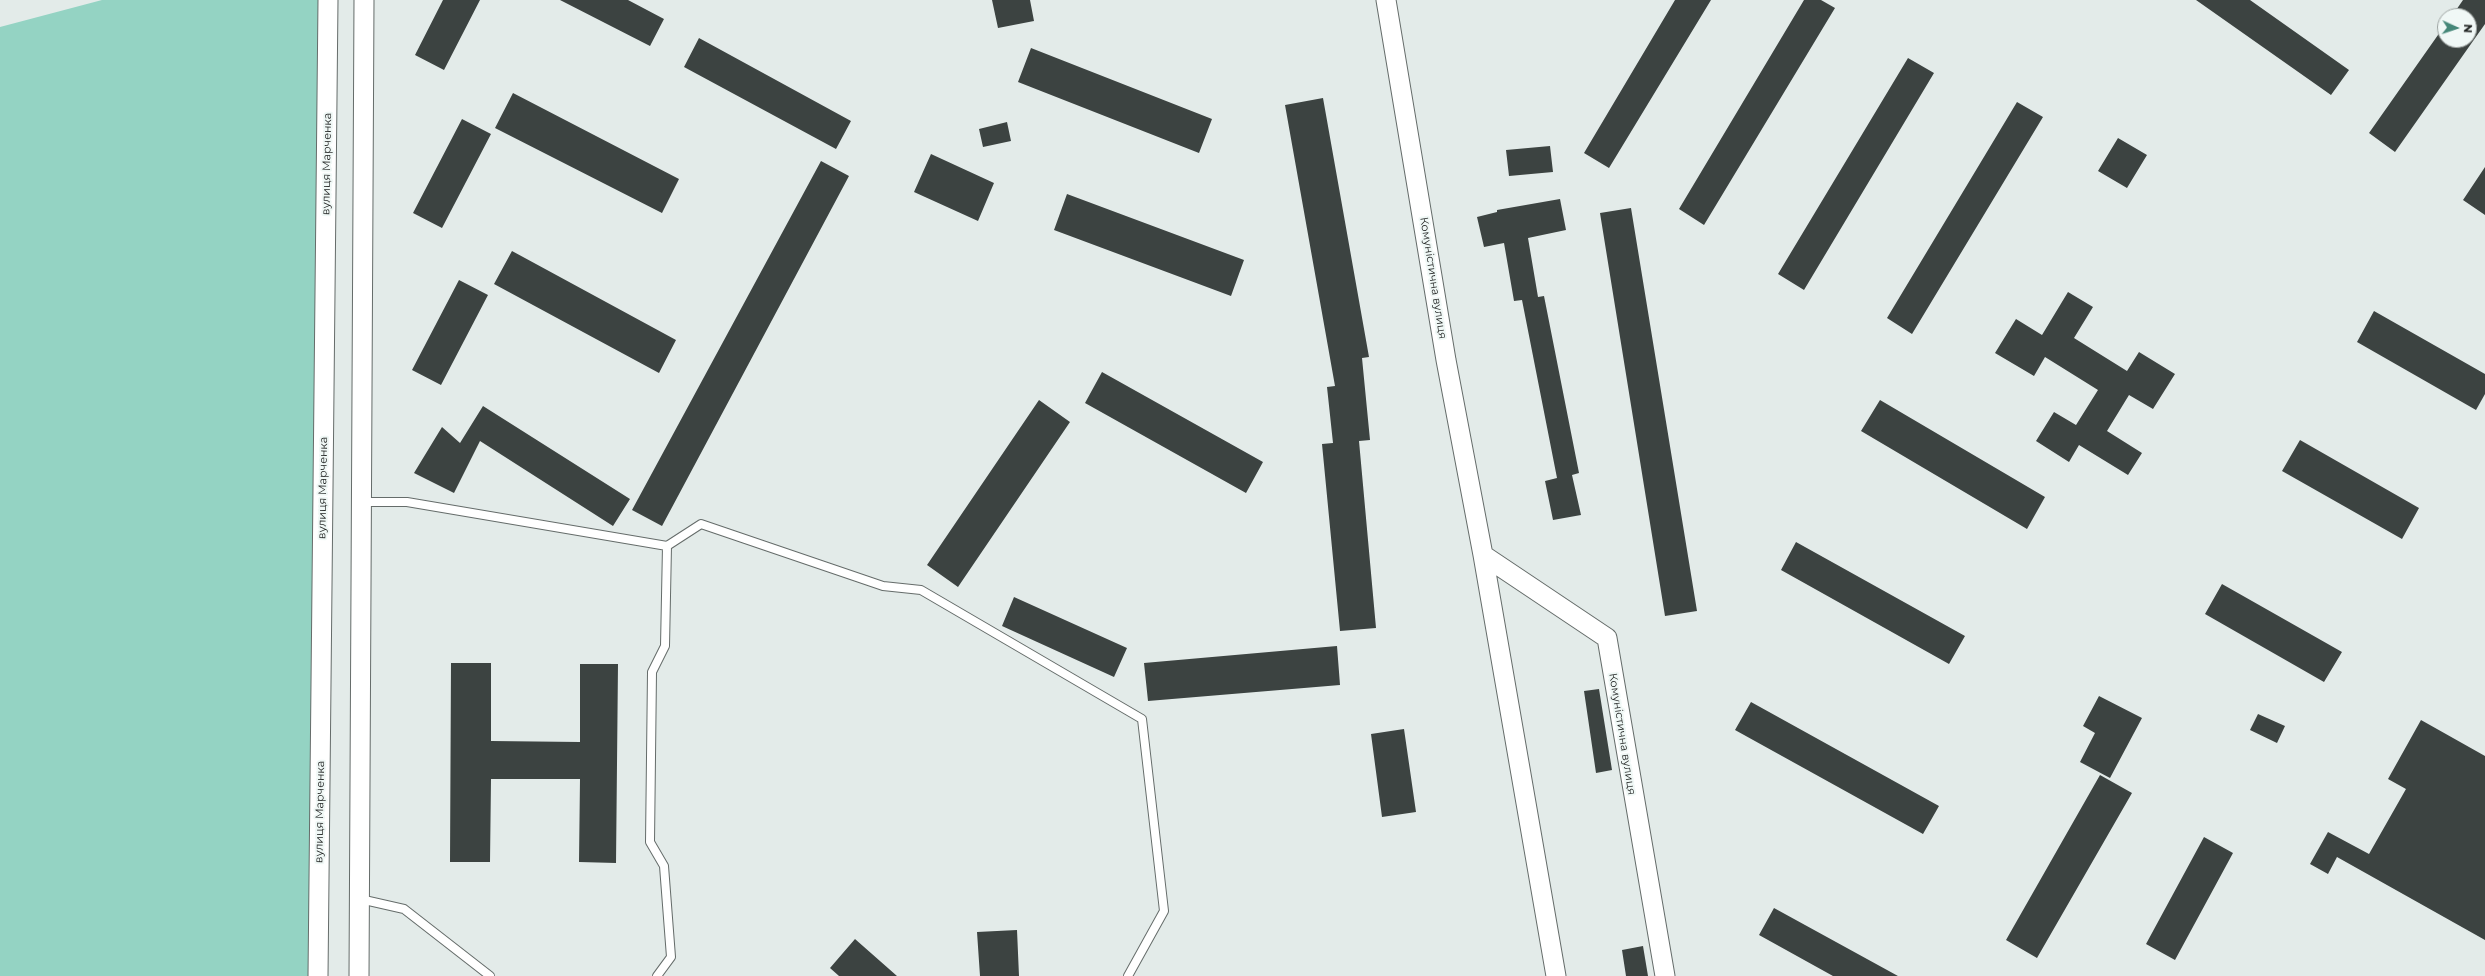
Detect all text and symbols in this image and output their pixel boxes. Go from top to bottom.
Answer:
north arrow [2437,8,2477,48]
text: N [2461,24,2475,33]
street label: вулиця Марченка [320,113,334,215]
street label: Комуністична вулиця [1417,216,1449,340]
street label: вулиця Марченка [316,437,330,539]
street label: Комуністична вулиця [1606,672,1638,796]
street label: вулиця Марченка [313,761,327,863]

